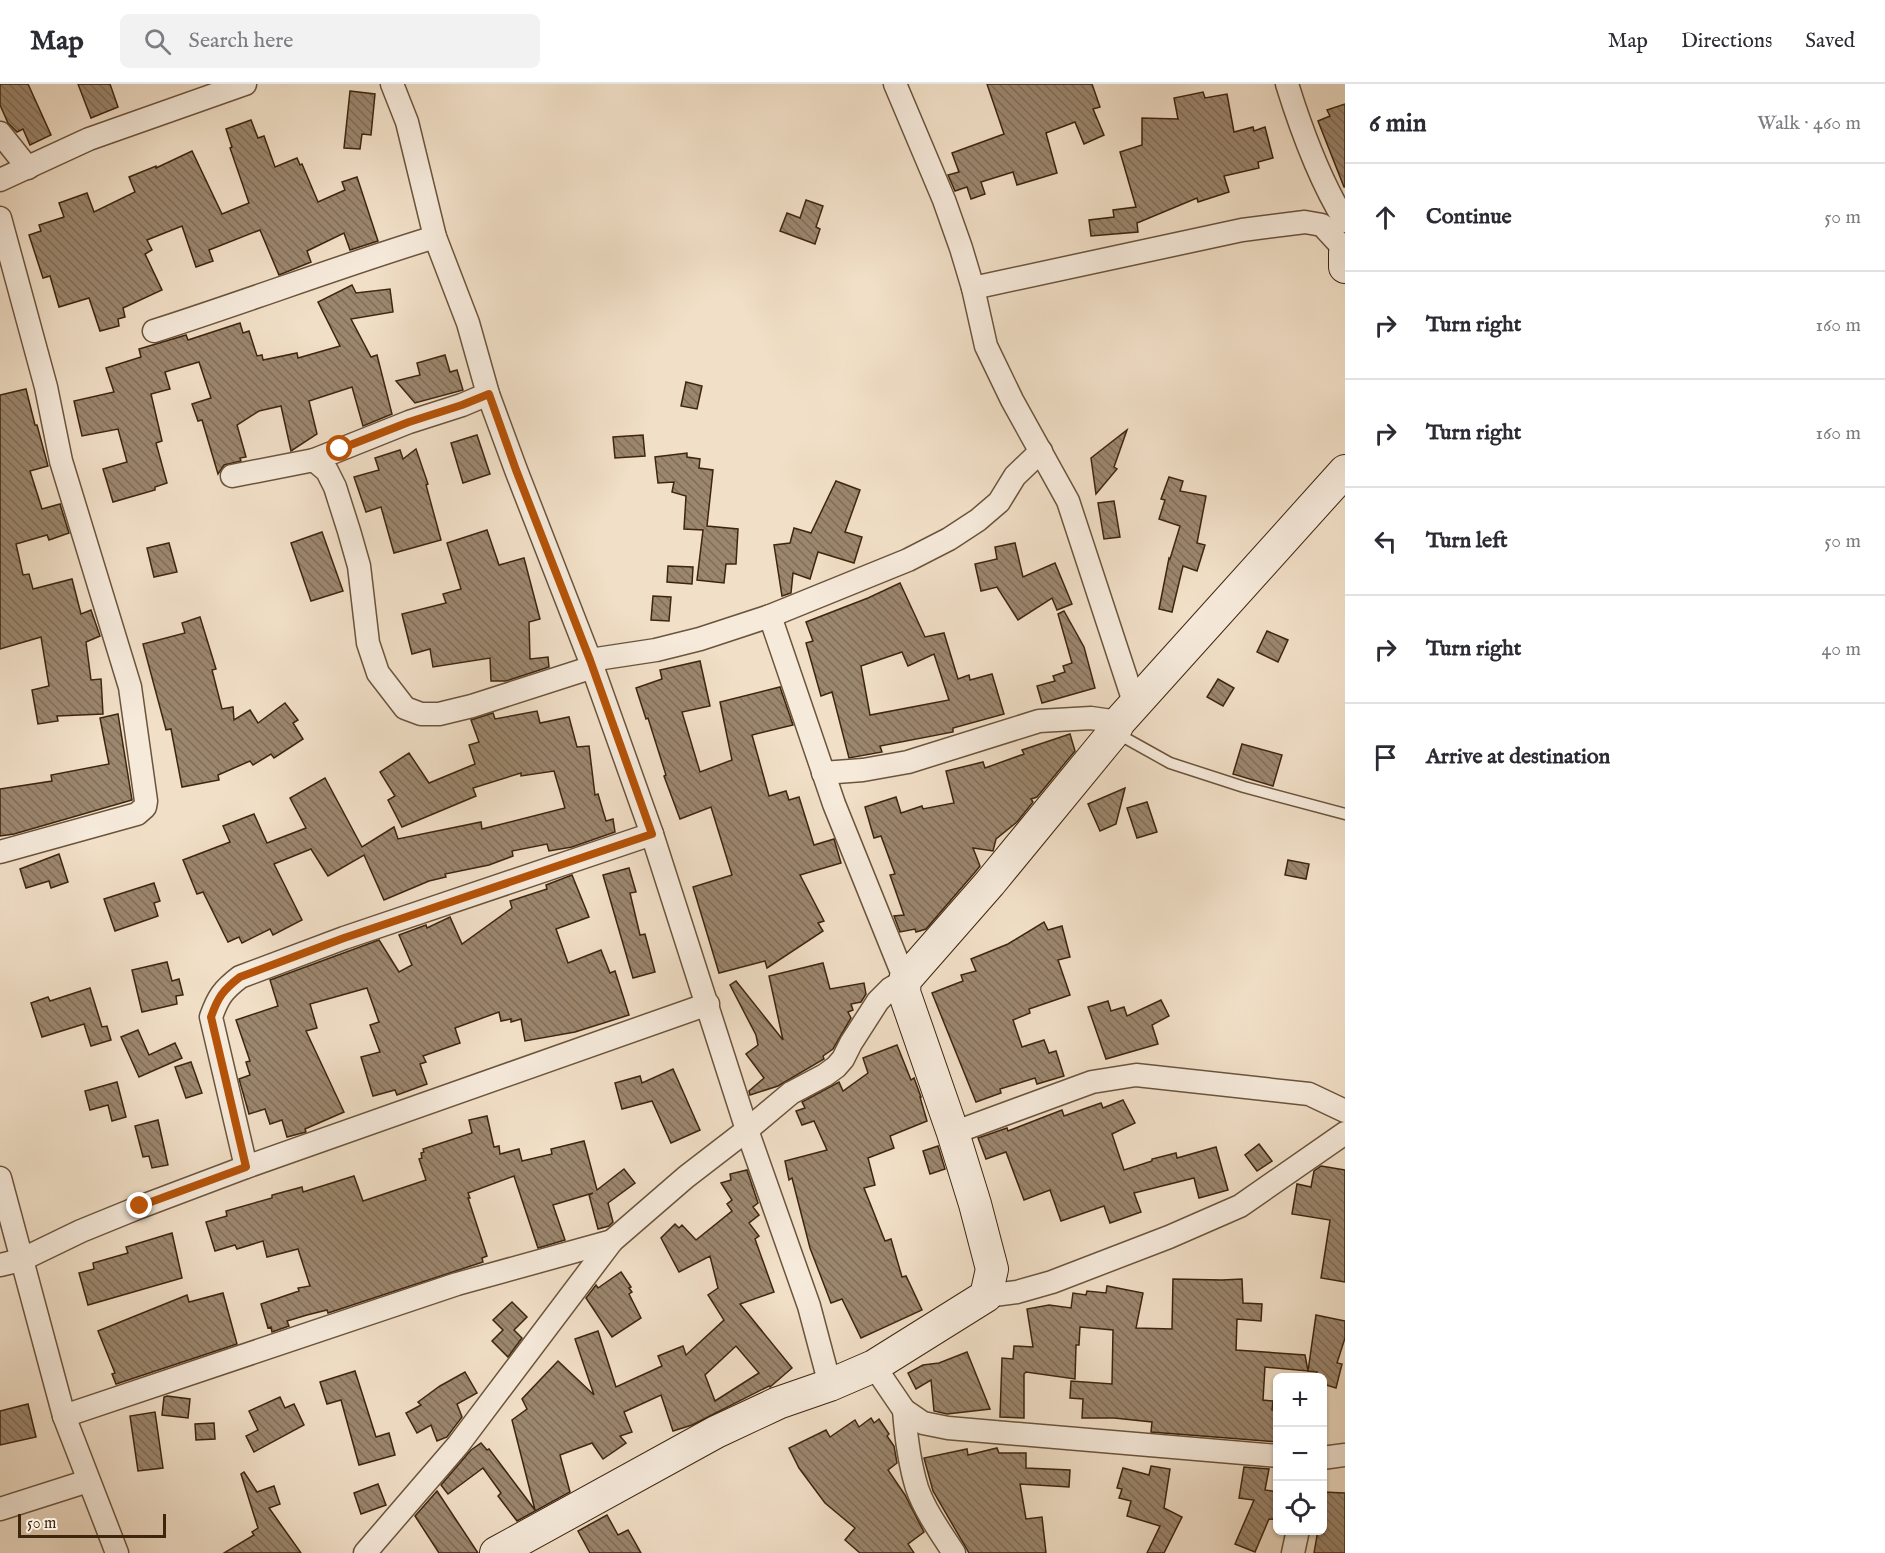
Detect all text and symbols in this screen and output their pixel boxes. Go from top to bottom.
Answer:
search box [120,14,540,68]
text: Map [30,24,84,59]
icon: search [141,25,174,58]
text: Search here [189,27,293,55]
text: Map [1608,28,1648,55]
text: Directions [1681,28,1772,55]
text: Saved [1805,28,1855,55]
text: 6 min [1369,107,1427,140]
text: Walk · 460 m [1757,111,1861,136]
icon: ahead [1369,201,1402,234]
text: Continue [1426,203,1512,231]
text: 50 m [1824,205,1861,230]
icon: right [1369,309,1402,342]
text: Turn right [1426,311,1521,339]
text: 160 m [1815,313,1861,338]
icon: right [1369,417,1402,450]
text: Turn right [1426,419,1521,447]
text: 160 m [1815,421,1861,446]
route start [326,435,352,461]
icon: left [1369,525,1402,558]
text: Turn left [1426,527,1508,555]
text: 50 m [1824,529,1861,554]
icon: right [1369,633,1402,666]
text: Turn right [1426,635,1521,663]
text: 40 m [1822,637,1861,662]
icon: arrive [1369,741,1402,774]
text: Arrive at destination [1426,743,1610,771]
route end [126,1192,152,1218]
map controls [1273,1373,1327,1535]
button: + [1273,1373,1327,1427]
button: − [1273,1427,1327,1481]
button: locate [1273,1481,1327,1535]
scale bar [18,1511,166,1538]
text: 50 m [27,1514,56,1534]

